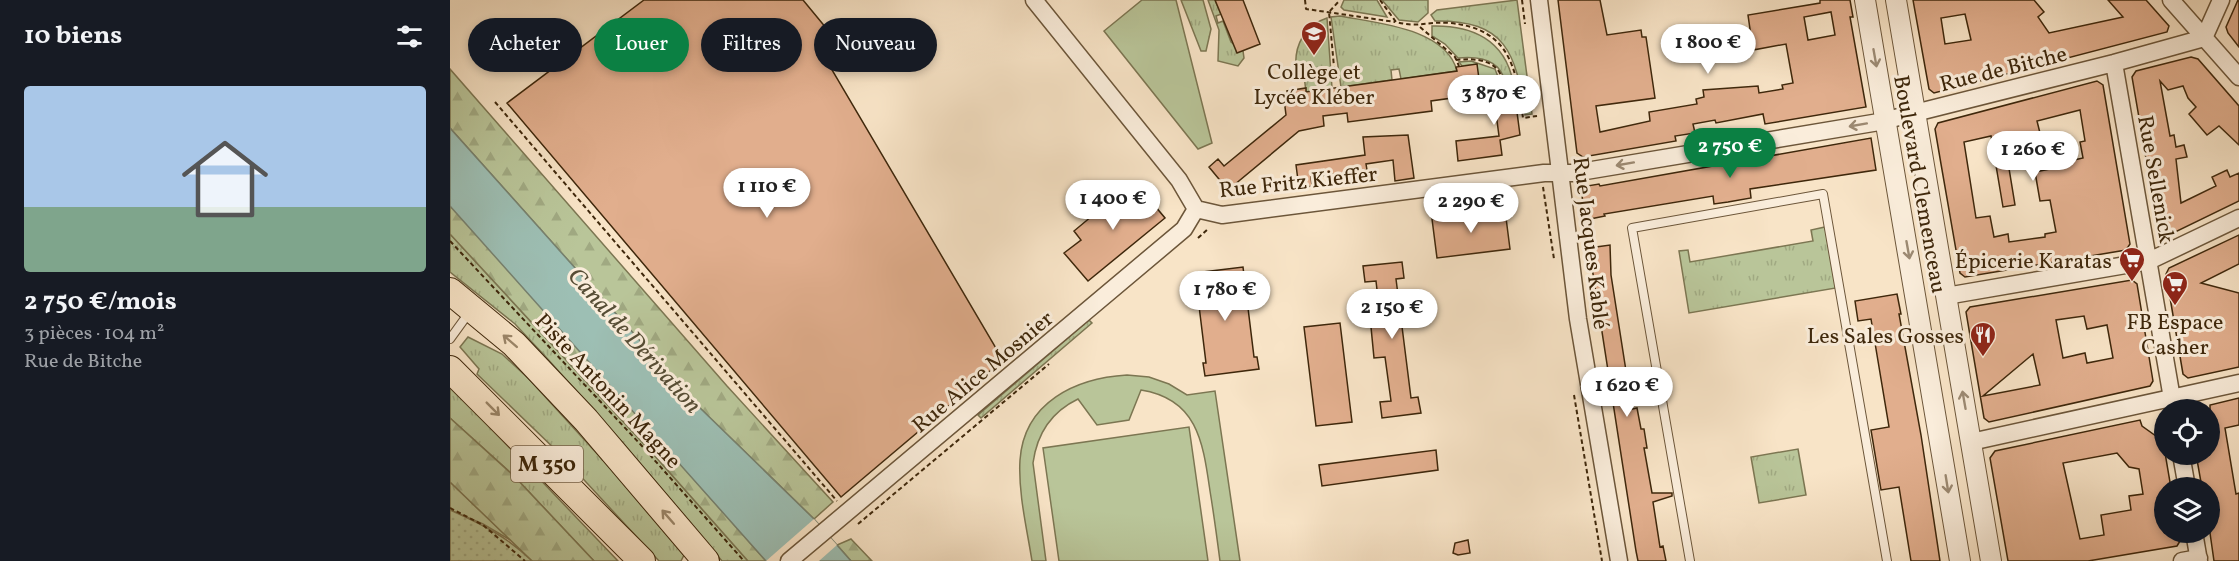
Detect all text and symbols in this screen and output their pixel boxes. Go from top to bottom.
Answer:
text: 10 biens [24,18,122,54]
chip: Acheter [468,18,582,72]
chip: Louer [594,18,689,72]
chip: Filtres [701,18,802,72]
chip: Nouveau [814,18,937,72]
school or university icon: Collège et Lycée Kléber [1299,19,1329,57]
icon: filters [393,20,426,53]
pin: 1 800 € [1653,24,1763,75]
text: 1 800 € [1675,29,1741,57]
street label: Rue de Bitche [1937,40,2071,101]
one-way arrow [1870,47,1881,67]
place label: Collège et Lycée Kléber [1253,58,1375,114]
street label: Boulevard Clemenceau [1884,73,1953,296]
pin: 3 870 € [1439,75,1549,126]
text: 3 870 € [1461,80,1527,108]
street label: Rue Sellenick [2128,113,2181,246]
one-way arrow [1849,120,1869,131]
icon: home [171,125,279,233]
pin: 2 750 € [1675,128,1785,179]
pin: 1 260 € [1978,131,2088,182]
text: 2 750 € [1698,133,1762,161]
text: 1 260 € [2001,136,2065,164]
street label: Rue Jacques Kablé [1564,155,1615,331]
one-way arrow [1615,159,1635,170]
street label: Rue Fritz Kieffer [1217,160,1379,207]
pin: 1 110 € [712,168,822,219]
text: 1 110 € [737,173,797,201]
pin: 1 400 € [1058,180,1168,231]
pin: 2 290 € [1416,183,1526,234]
text: 1 400 € [1079,185,1147,213]
text: 2 290 € [1438,188,1505,216]
one-way arrow [1902,240,1913,259]
supermarket icon: Épicerie Karatas [2117,245,2147,283]
place label: Épicerie Karatas [1955,247,2112,278]
water label: Canal de Dérivation [559,261,708,422]
supermarket icon: FB Espace Casher [2160,269,2190,307]
pin: 1 780 € [1170,271,1280,322]
text: 1 780 € [1193,276,1257,304]
text: 2 750 €/mois [24,284,177,320]
pin: 2 150 € [1337,289,1447,340]
text: 2 150 € [1361,294,1423,322]
street label: Rue Alice Mosnier [906,304,1061,441]
street label: Piste Antonin Magne [527,307,688,476]
place label: FB Espace Casher [2127,308,2223,364]
text: 3 pièces · 104 m² [24,320,164,348]
restaurant icon: Les Sales Gosses [1968,320,1998,358]
place label: Les Sales Gosses [1807,322,1964,353]
one-way arrow [503,334,518,348]
text: Rue de Bitche [24,348,142,376]
pin: 1 620 € [1572,367,1682,418]
text: 1 620 € [1595,372,1659,400]
one-way arrow [1958,390,1969,410]
map controls [2154,399,2220,543]
button: locate [2154,399,2220,465]
one-way arrow [485,402,500,417]
road number: M 350 [511,446,583,482]
one-way arrow [1942,473,1953,493]
button: layers [2154,477,2220,543]
one-way arrow [662,509,675,525]

